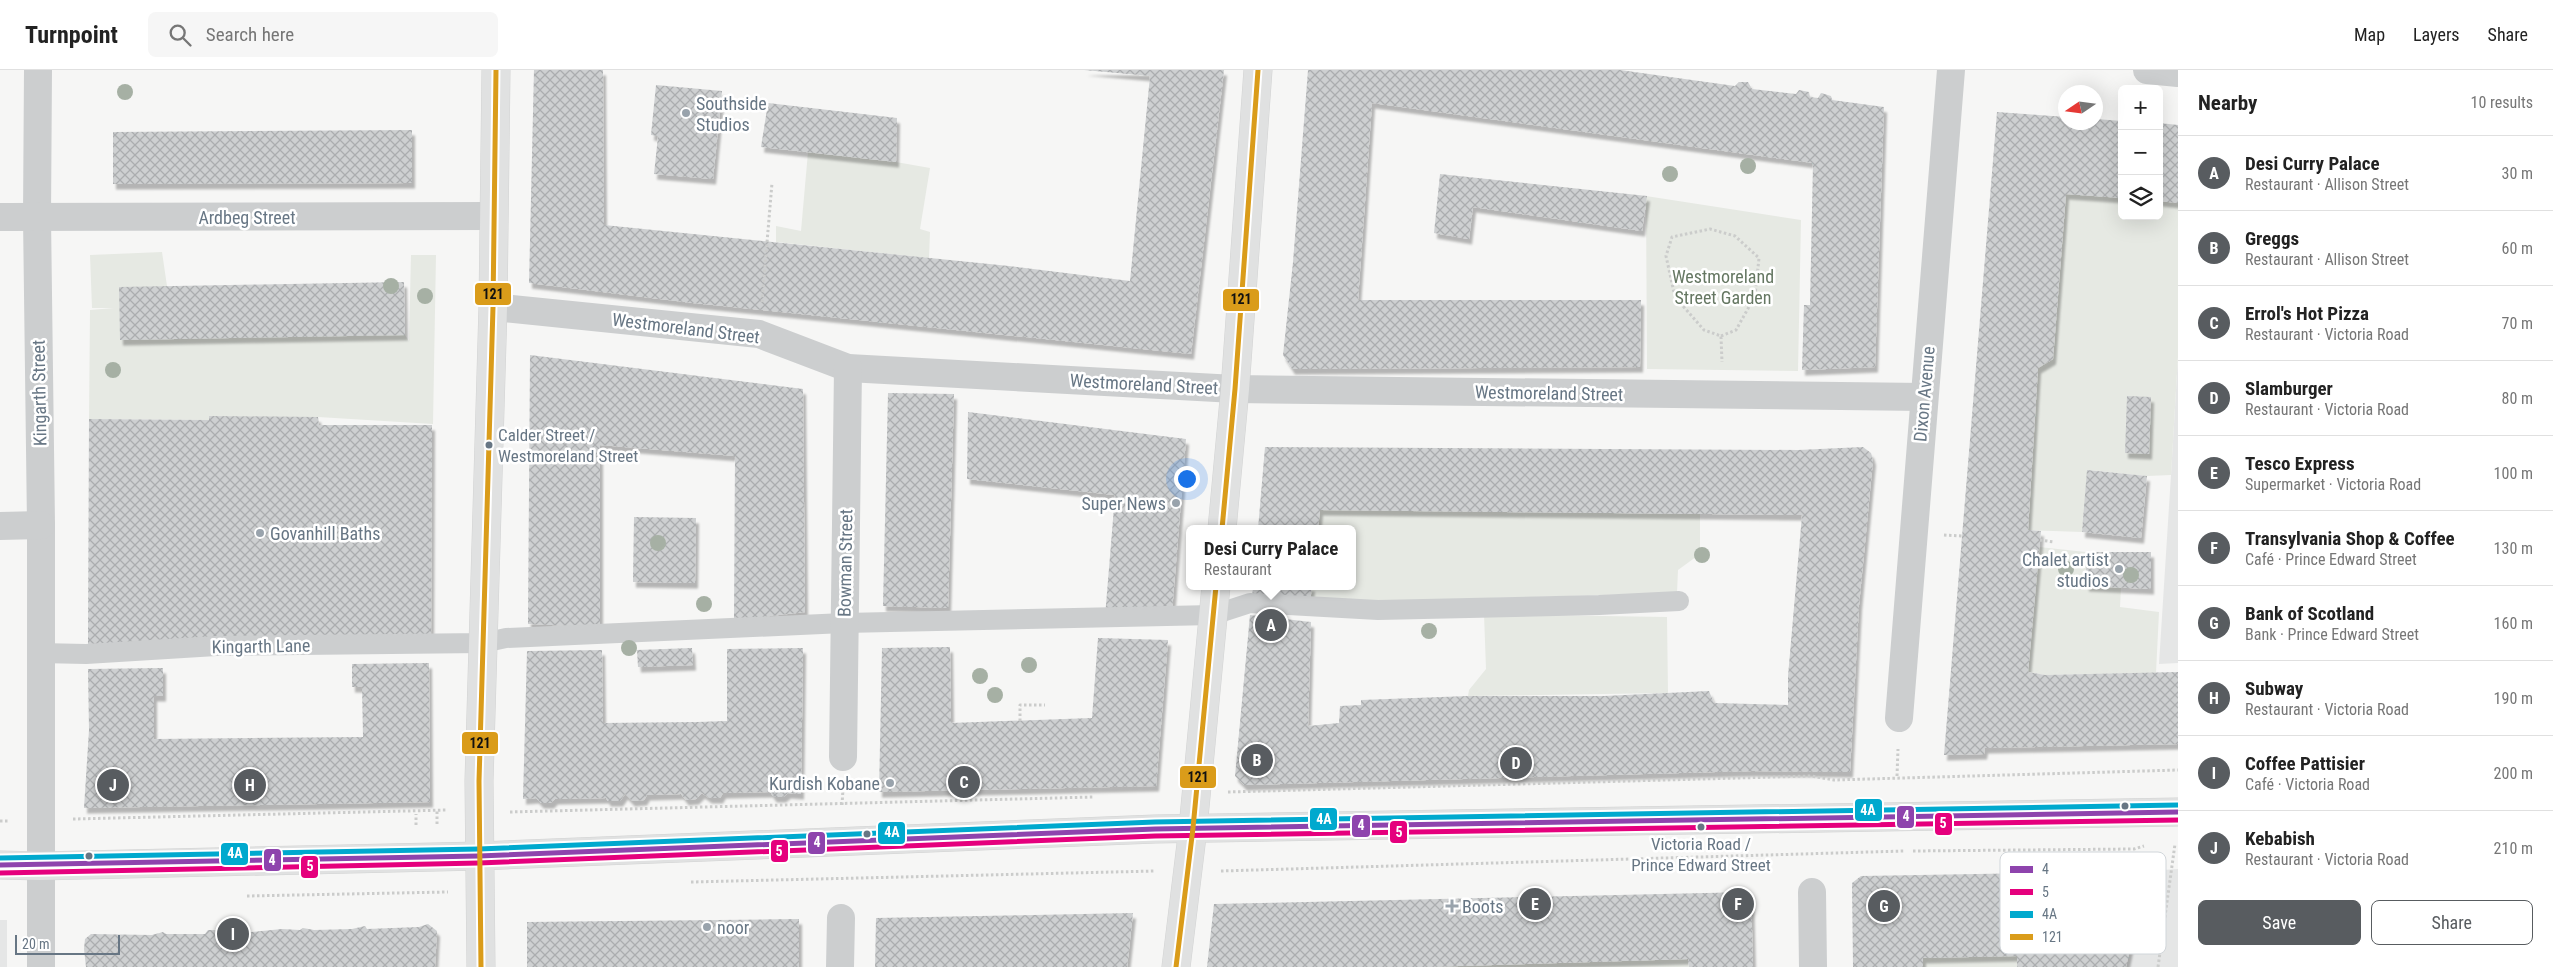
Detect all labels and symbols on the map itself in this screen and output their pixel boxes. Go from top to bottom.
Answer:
north arrow [2058,85,2103,130]
place label: Southside Studios [696,93,767,135]
marker: Southside Studios [680,107,692,119]
street label: Ardbeg Street [198,207,296,228]
park label: Westmoreland Street Garden [1672,266,1774,308]
line badge: 121 [474,282,512,306]
text: 121 [482,286,504,302]
line badge: 121 [1222,288,1260,312]
text: 121 [1230,291,1252,307]
street label: Westmoreland Street [611,309,761,347]
street label: Kingarth Street [28,340,50,446]
street label: Dixon Avenue [1909,345,1939,443]
street label: Westmoreland Street [1069,370,1219,398]
street label: Westmoreland Street [1475,381,1623,405]
place label: Calder Street / Westmoreland Street [498,425,638,466]
marker: Calder Street / Westmoreland Street [484,440,494,450]
your location [1174,466,1200,492]
place label: Super News [1082,493,1166,514]
marker: Super News [1170,497,1182,509]
street label: Bowman Street [834,509,856,617]
place label: Govanhill Baths [270,523,380,544]
marker: Govanhill Baths [254,527,266,539]
place label: Chalet artist studios [2022,549,2109,591]
marker: Chalet artist studios [2113,563,2125,575]
pin: A [1255,606,1287,644]
street label: Kingarth Lane [212,635,310,657]
line badge: 121 [461,731,499,755]
text: 121 [469,735,491,751]
pin: B [1241,741,1273,779]
pin: D [1500,744,1532,782]
pin: C [948,763,980,801]
line badge: 121 [1179,765,1217,789]
pin: J [97,766,129,804]
pin: H [234,766,266,804]
text: 121 [1187,769,1209,785]
place label: Kurdish Kobane [769,773,880,794]
marker: Kurdish Kobane [884,777,896,789]
line badge: 4A [1854,798,1883,822]
unlabelled marker [2120,801,2130,811]
text: 4A [1860,802,1876,818]
line badge: 4 [1896,805,1915,829]
line badge: 4A [1309,807,1338,831]
text: 4 [1902,808,1910,824]
text: 4A [1316,811,1332,827]
line badge: 5 [1934,812,1953,836]
line badge: 4 [1351,814,1371,838]
text: 5 [1939,815,1947,831]
text: 4 [1357,817,1365,833]
line badge: 5 [1389,820,1408,844]
line badge: 4A [877,821,906,845]
marker: Victoria Road / Prince Edward Street [1696,822,1706,832]
text: 4A [884,824,900,840]
text: 5 [1395,824,1403,840]
unlabelled marker [862,829,872,839]
line badge: 4 [807,831,826,855]
text: 4 [813,834,821,850]
place label: Victoria Road / Prince Edward Street [1631,834,1771,875]
line badge: 5 [770,839,789,863]
line badge: 4A [220,842,249,866]
text: 5 [775,843,783,859]
text: 4A [227,845,243,861]
line badge: 4 [263,848,282,872]
unlabelled marker [84,851,94,861]
text: 4 [268,852,276,868]
legend [2000,852,2166,954]
line badge: 5 [300,855,319,879]
text: 5 [306,858,314,874]
text: 4 [2042,861,2049,877]
text: 5 [2042,884,2049,900]
pin: E [1519,885,1551,923]
pin: F [1722,885,1754,923]
pin: G [1868,887,1900,925]
place label: Boots [1462,896,1503,917]
marker: Boots [1446,900,1458,912]
text: 4A [2042,906,2057,922]
pin: I [217,915,249,953]
place label: noor [717,917,750,938]
marker: noor [701,921,713,933]
text: 121 [2042,929,2063,945]
scale bar [15,932,120,955]

